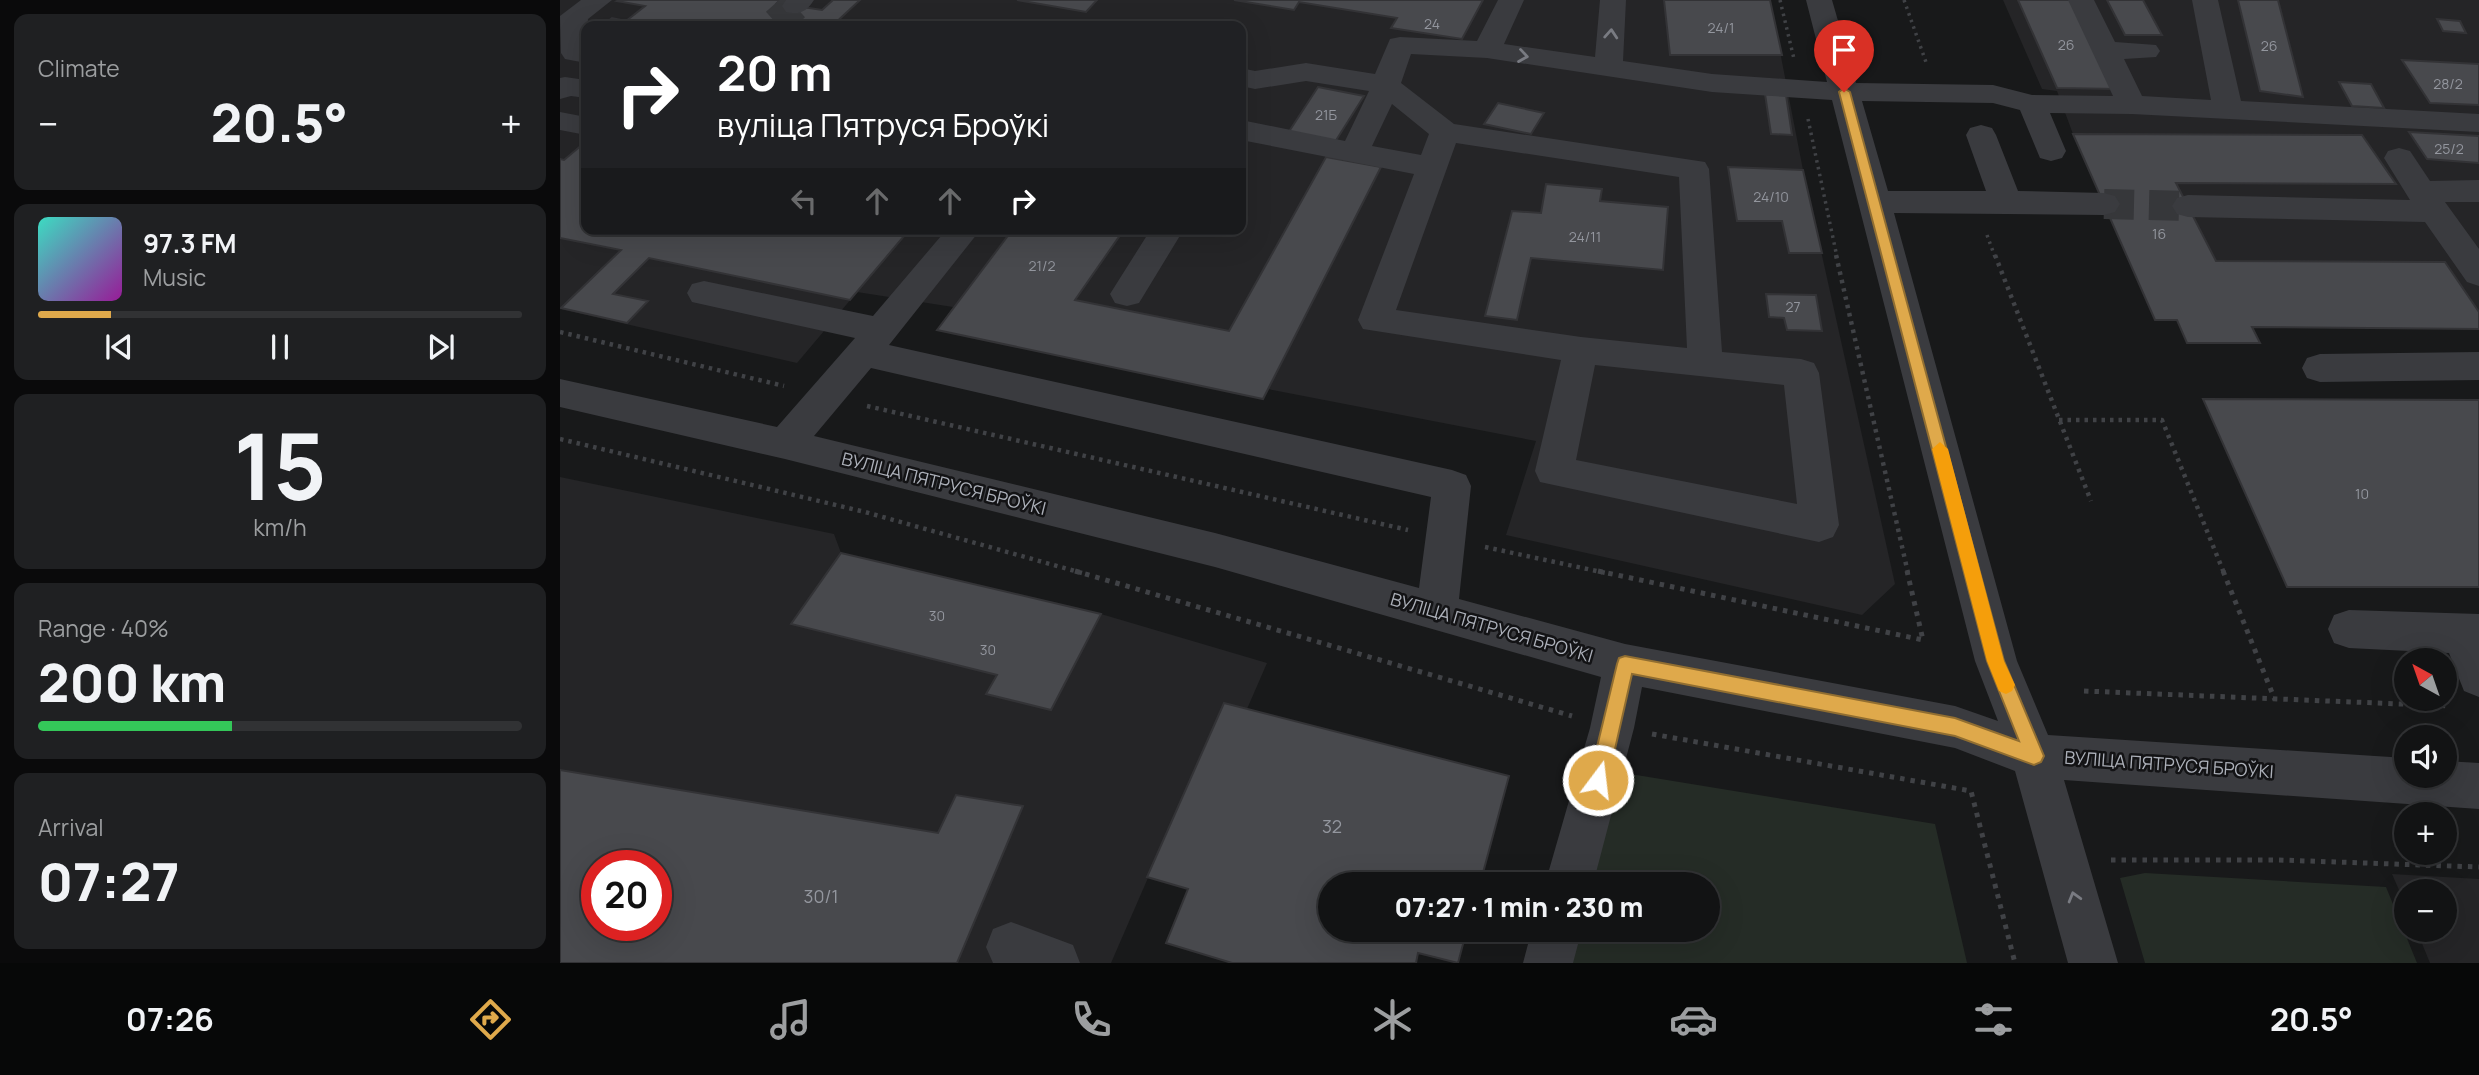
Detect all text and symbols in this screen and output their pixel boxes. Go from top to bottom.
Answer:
house number: 24 [1424,14,1440,33]
house number: 24/1 [1708,18,1734,37]
pin [1814,20,1874,92]
one-way arrow [1603,29,1618,40]
icon: arrive [1825,31,1863,69]
house number: 26 [2058,35,2074,54]
house number: 26 [2261,36,2277,55]
text: 20 m [717,39,832,106]
one-way arrow [1517,48,1529,63]
icon: right [602,49,693,140]
text: Climate [38,52,120,84]
house number: 28/2 [2433,74,2463,93]
text: 20.5° [211,87,348,158]
text: − [38,97,59,149]
text: + [500,97,522,149]
text: вуліца Пятруся Броўкі [717,103,1049,147]
house number: 21Б [1315,105,1337,124]
house number: 25/2 [2434,139,2464,158]
icon: left [785,182,823,220]
icon: ahead [858,182,896,220]
icon: ahead [931,182,969,220]
icon: right [1004,182,1042,220]
house number: 24/10 [1753,187,1789,206]
house number: 16 [2152,224,2166,243]
text: 97.3 FM [143,225,237,261]
house number: 24/11 [1569,227,1601,246]
house number: 21/2 [1029,256,1055,275]
text: Music [143,261,206,293]
house number: 27 [1785,297,1801,316]
icon: previous [100,328,138,366]
icon: pause [261,328,299,366]
icon: next [422,328,460,366]
text: 15 [233,403,327,527]
street label: ВУЛІЦА ПЯТРУСЯ БРОЎКІ [839,446,1049,520]
house number: 10 [2355,484,2369,503]
text: km/h [253,511,307,543]
street label: ВУЛІЦА ПЯТРУСЯ БРОЎКІ [1388,587,1596,667]
house number: 30 [929,606,945,625]
text: Range · 40% [38,612,169,644]
house number: 30 [980,640,996,659]
text: 200 km [38,647,226,718]
north arrow [2394,648,2457,710]
map controls [2394,648,2457,942]
button: sound [2394,725,2457,788]
position arrow [1561,743,1635,817]
street label: ВУЛІЦА ПЯТРУСЯ БРОЎКІ [2064,745,2274,783]
button: + [2394,802,2457,865]
text: Arrival [38,811,104,843]
house number: 32 [1322,814,1342,838]
text: 07:27 [38,846,180,917]
speed limit sign: 20 [581,850,672,941]
button: − [2394,879,2457,942]
house number: 30/1 [804,884,838,908]
text: 07:27 · 1 min · 230 m [1395,889,1643,925]
one-way arrow [2068,892,2083,904]
icon: directions [466,995,515,1044]
icon: music [766,995,815,1044]
icon: phone [1067,995,1116,1044]
icon: climate [1368,995,1417,1044]
icon: car [1669,995,1718,1044]
icon: filters [1969,995,2018,1044]
text: 07:26 [126,997,214,1041]
text: 20.5° [2270,997,2353,1041]

